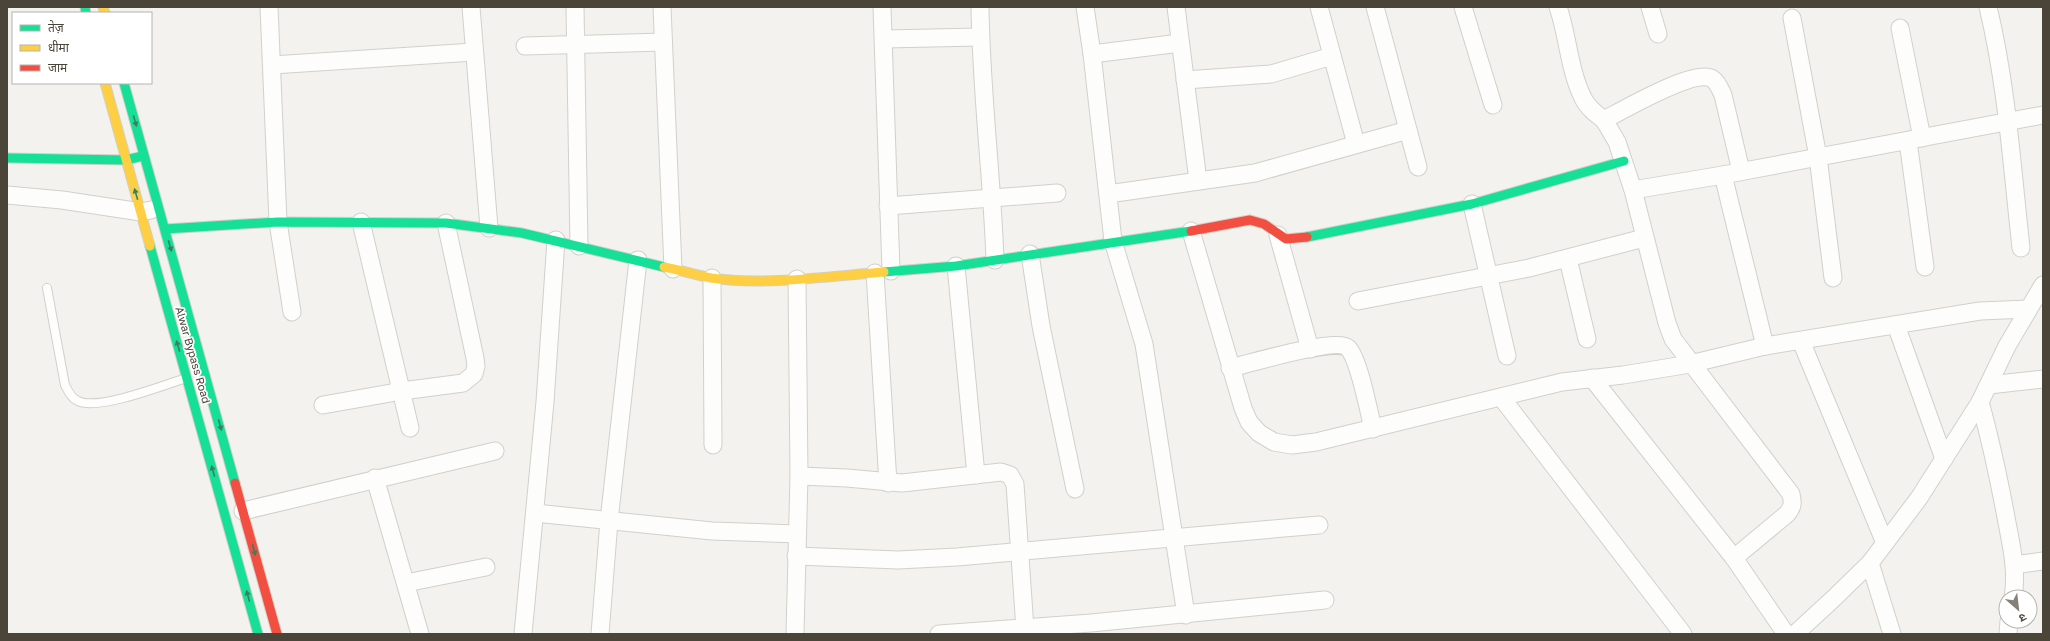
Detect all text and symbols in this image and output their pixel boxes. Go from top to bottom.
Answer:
legend [12,12,152,84]
text: तेज़ [48,20,65,35]
text: धीमा [48,40,70,55]
text: जाम [48,60,68,75]
one-way arrow [132,114,138,127]
one-way arrow [133,187,139,199]
one-way arrow [167,240,173,252]
street label: Alwar Bypass Road [173,305,214,405]
one-way arrow [175,340,181,352]
one-way arrow [217,419,223,431]
one-way arrow [210,465,216,477]
one-way arrow [251,545,257,557]
north arrow [1998,589,2038,629]
one-way arrow [244,590,250,603]
text: उ [2017,611,2029,626]

